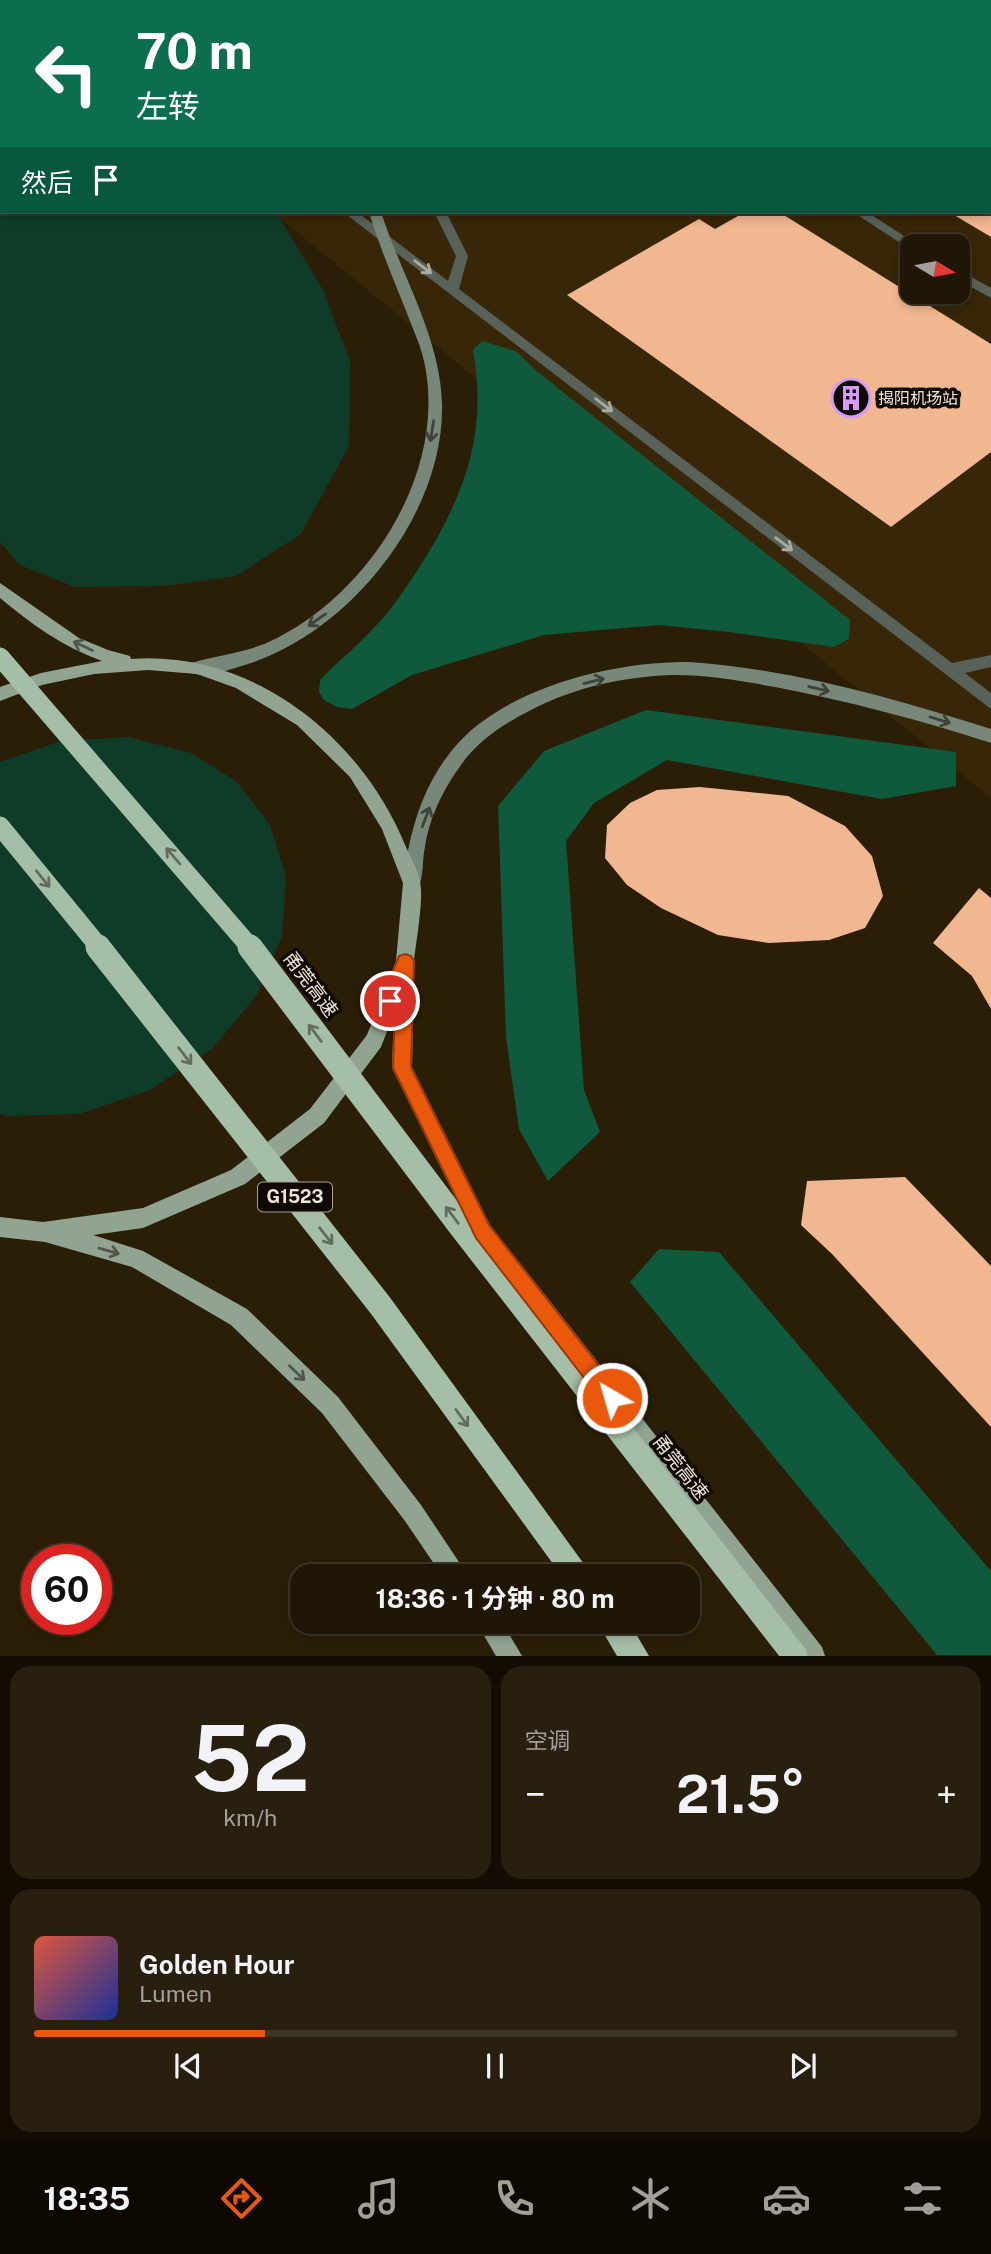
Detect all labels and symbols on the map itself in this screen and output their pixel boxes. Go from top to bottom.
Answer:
north arrow [900,234,970,304]
one-way arrow [413,260,432,274]
building icon: 揭阳机场站 [830,377,872,419]
place label: 揭阳机场站 [878,389,958,408]
one-way arrow [594,398,612,413]
one-way arrow [425,419,438,442]
one-way arrow [775,536,793,551]
one-way arrow [308,613,327,627]
one-way arrow [73,638,94,652]
one-way arrow [582,674,605,687]
one-way arrow [807,682,830,696]
one-way arrow [928,714,950,727]
one-way arrow [420,806,433,828]
one-way arrow [165,847,181,865]
one-way arrow [35,869,50,888]
street label: 甬莞高速 [279,947,343,1021]
pin [360,971,420,1031]
one-way arrow [308,1024,323,1043]
one-way arrow [178,1047,193,1065]
road number: G1523 [258,1182,332,1212]
one-way arrow [445,1206,460,1225]
one-way arrow [318,1226,333,1244]
one-way arrow [98,1245,120,1258]
position arrow [575,1361,649,1435]
one-way arrow [288,1365,305,1382]
one-way arrow [455,1408,469,1427]
street label: 甬莞高速 [649,1430,713,1504]
speed limit sign: 60 [21,1544,112,1635]

